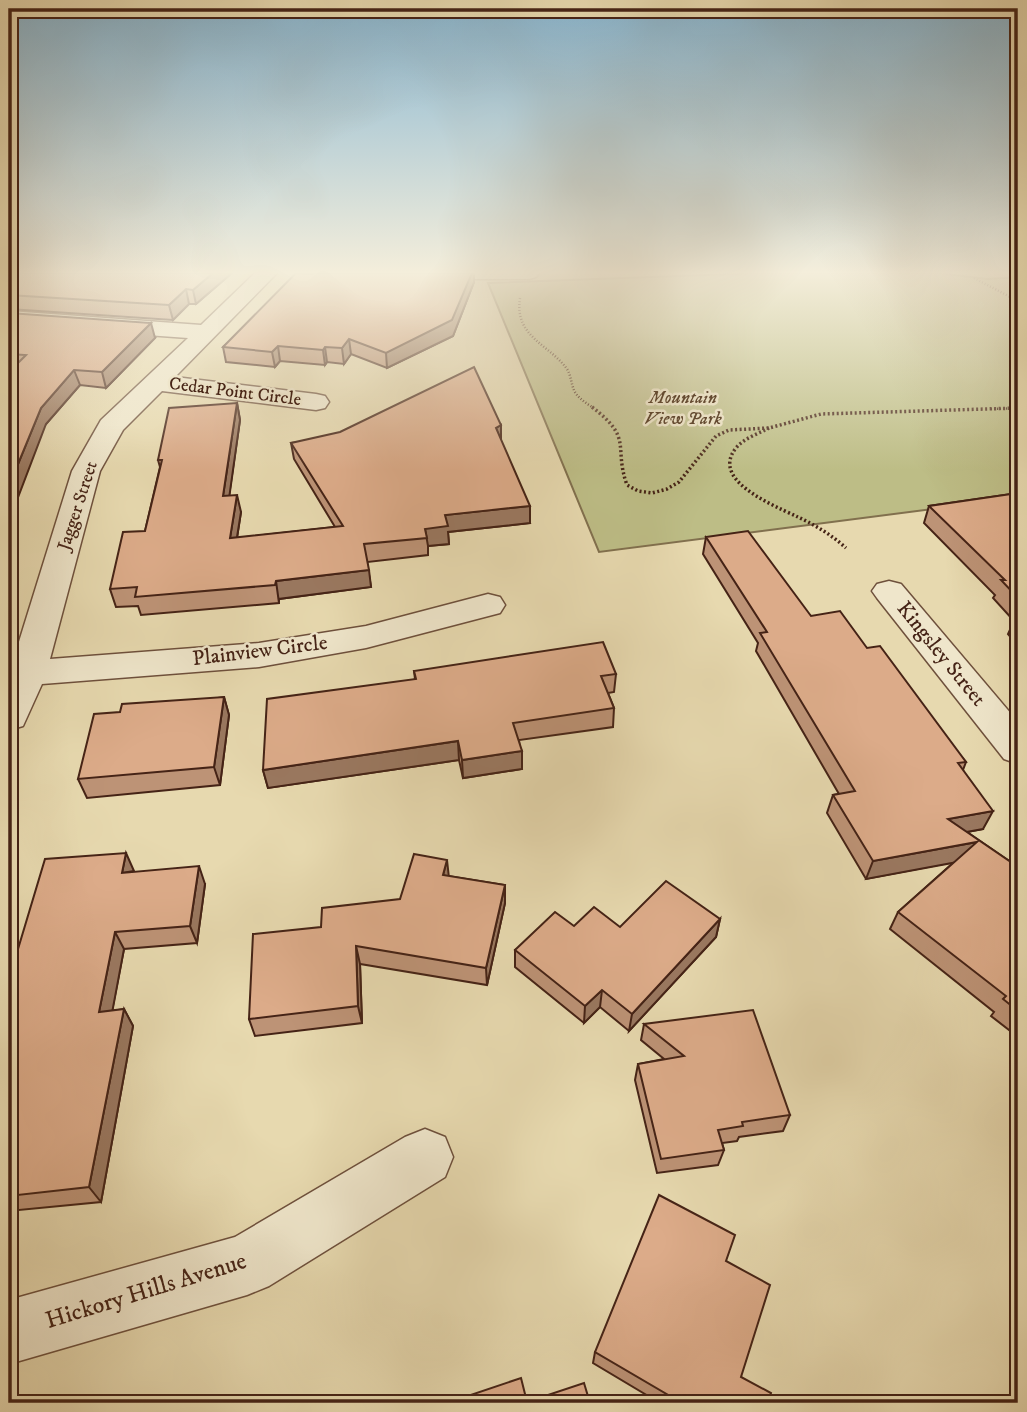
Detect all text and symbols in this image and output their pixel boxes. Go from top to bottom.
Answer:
street label: Cedar Point Circle [168,373,302,411]
park label: Mountain View Park [644,387,722,430]
street label: Jagger Street [53,458,103,555]
street label: Kingsley Street [891,596,991,712]
street label: Plainview Circle [191,630,329,672]
street label: Hickory Hills Avenue [42,1246,250,1336]

